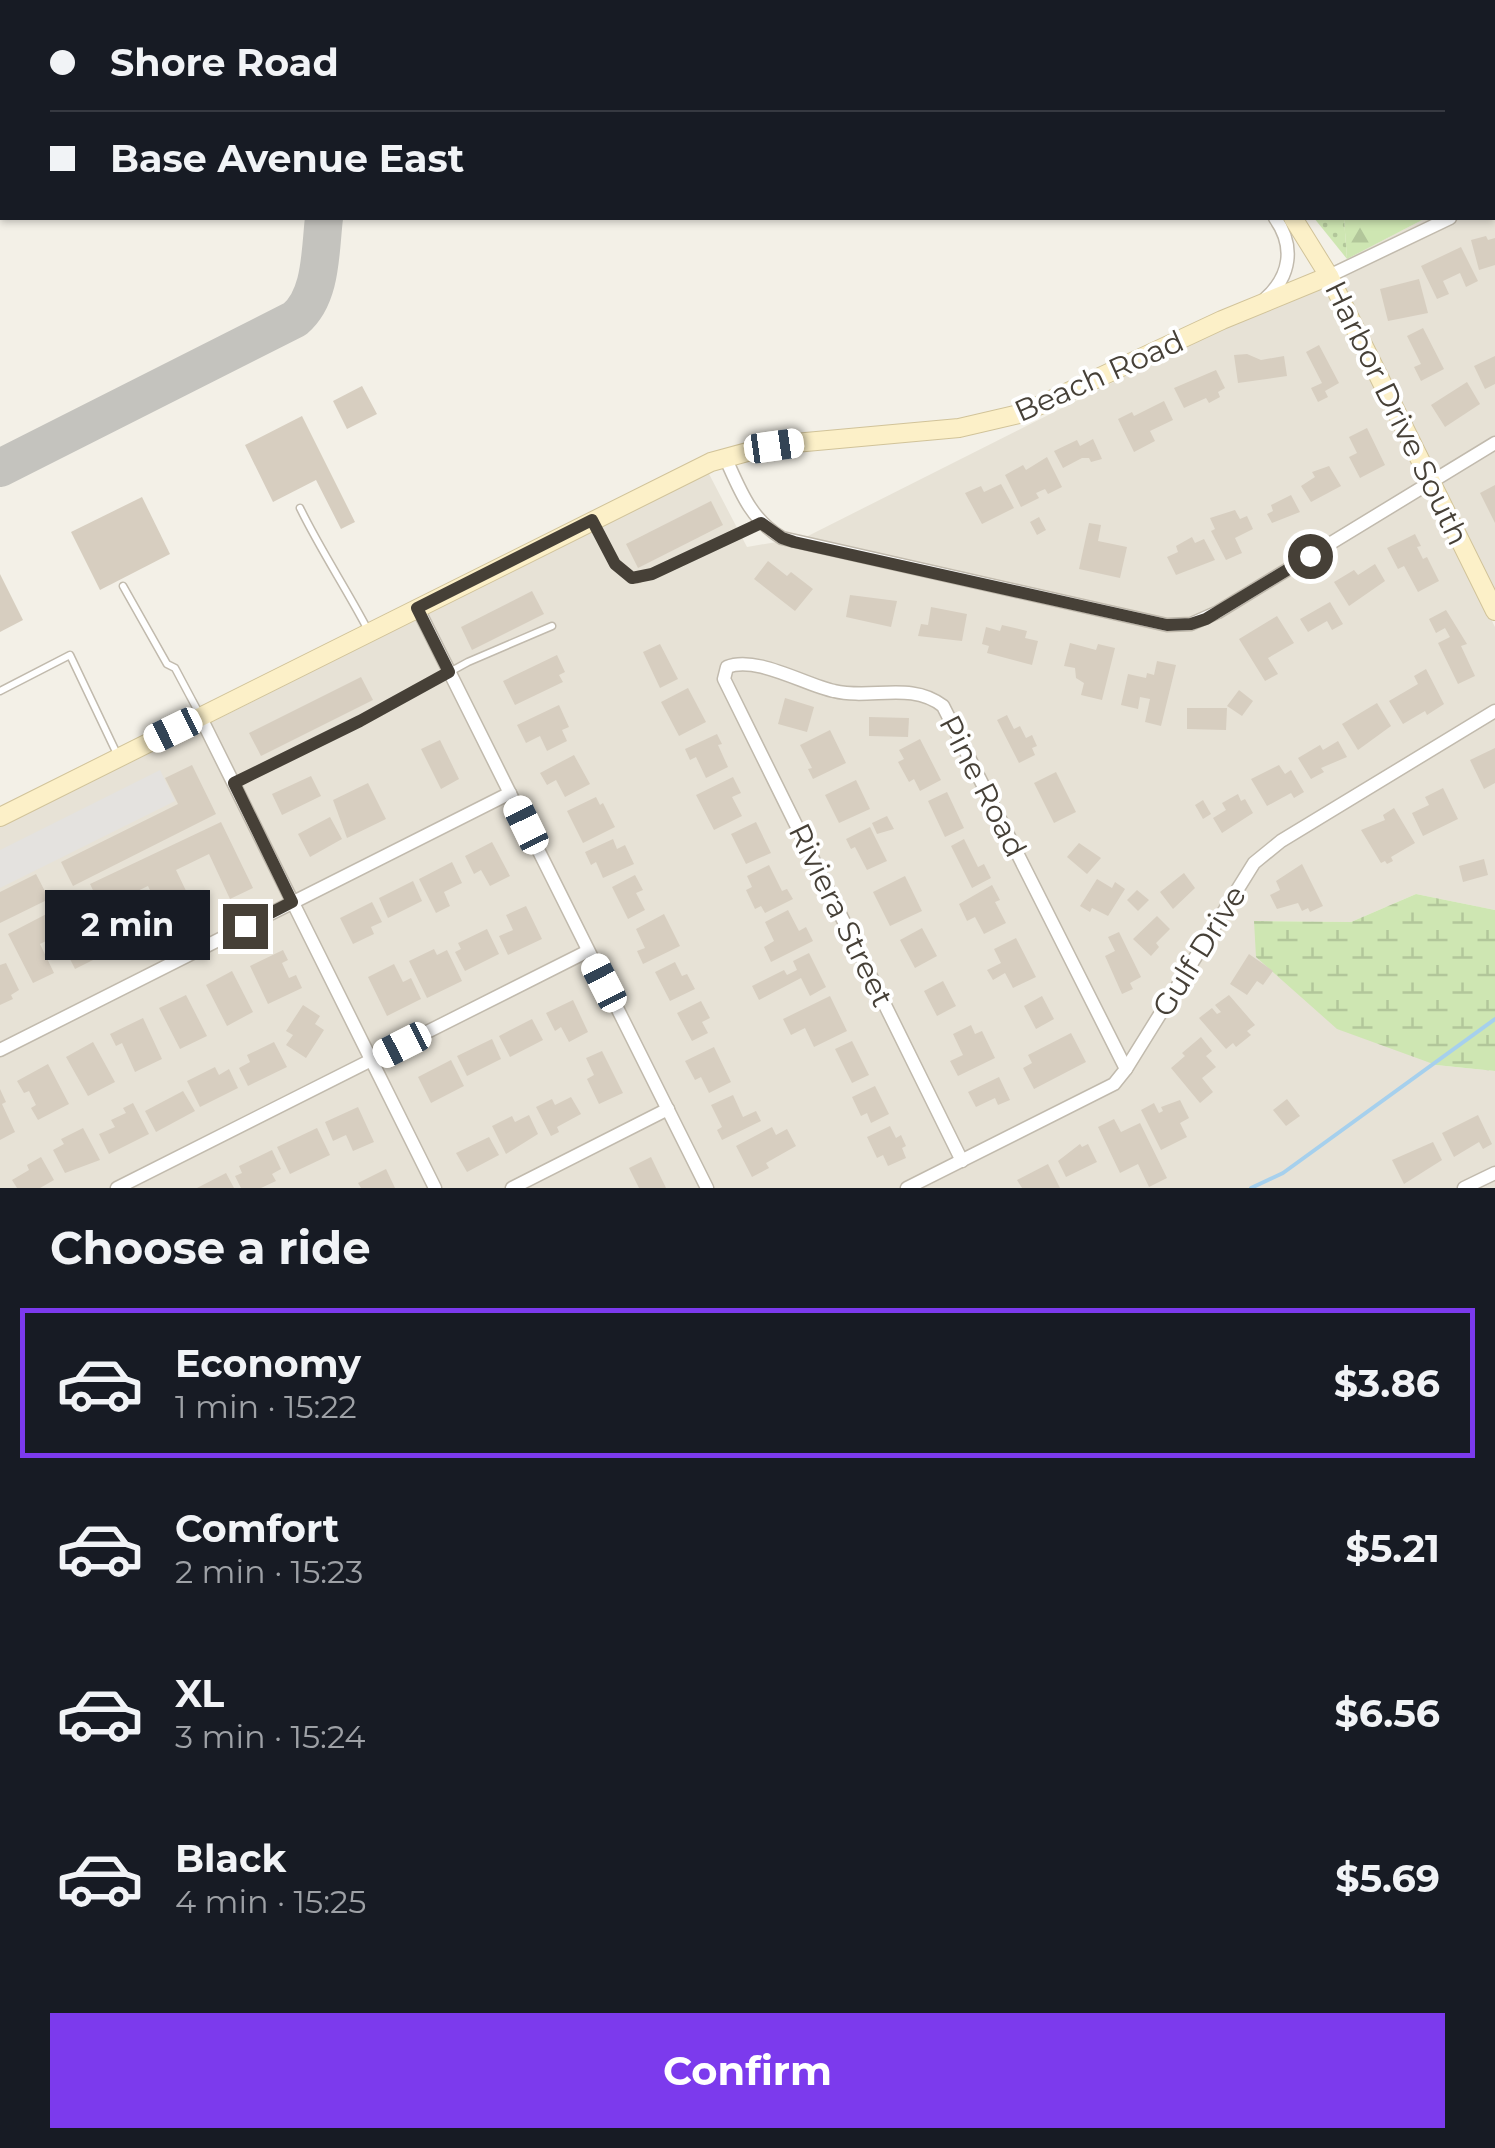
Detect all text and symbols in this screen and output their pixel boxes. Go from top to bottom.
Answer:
text: Shore Road [110,39,339,86]
text: Base Avenue East [110,135,464,182]
street label: Harbor Drive South [1317,275,1477,551]
street label: Beach Road [1009,322,1189,430]
car [742,427,806,465]
route start [1288,534,1333,579]
car [139,703,207,757]
street label: Pine Road [931,709,1035,863]
car [499,791,553,859]
street label: Riviera Street [781,817,901,1013]
street label: Gulf Drive [1144,878,1254,1024]
callout: 2 min [45,891,210,961]
route end [223,904,268,949]
text: 2 min [81,905,174,944]
car [577,949,631,1017]
car [368,1018,436,1072]
text: Choose a ride [50,1220,371,1275]
icon: car [55,1338,145,1428]
text: Economy [175,1340,361,1387]
text: $3.86 [1334,1360,1440,1407]
text: 1 min · 15:22 [175,1387,357,1426]
icon: car [55,1503,145,1593]
text: Comfort [175,1505,339,1552]
text: $5.21 [1345,1525,1440,1572]
text: 2 min · 15:23 [175,1552,363,1591]
icon: car [55,1668,145,1758]
text: XL [175,1670,224,1717]
text: $6.56 [1334,1690,1440,1737]
text: 3 min · 15:24 [175,1717,366,1756]
icon: car [55,1833,145,1923]
text: Black [175,1835,286,1882]
text: $5.69 [1335,1855,1440,1902]
text: 4 min · 15:25 [175,1882,366,1921]
button: Confirm [50,2013,1445,2128]

